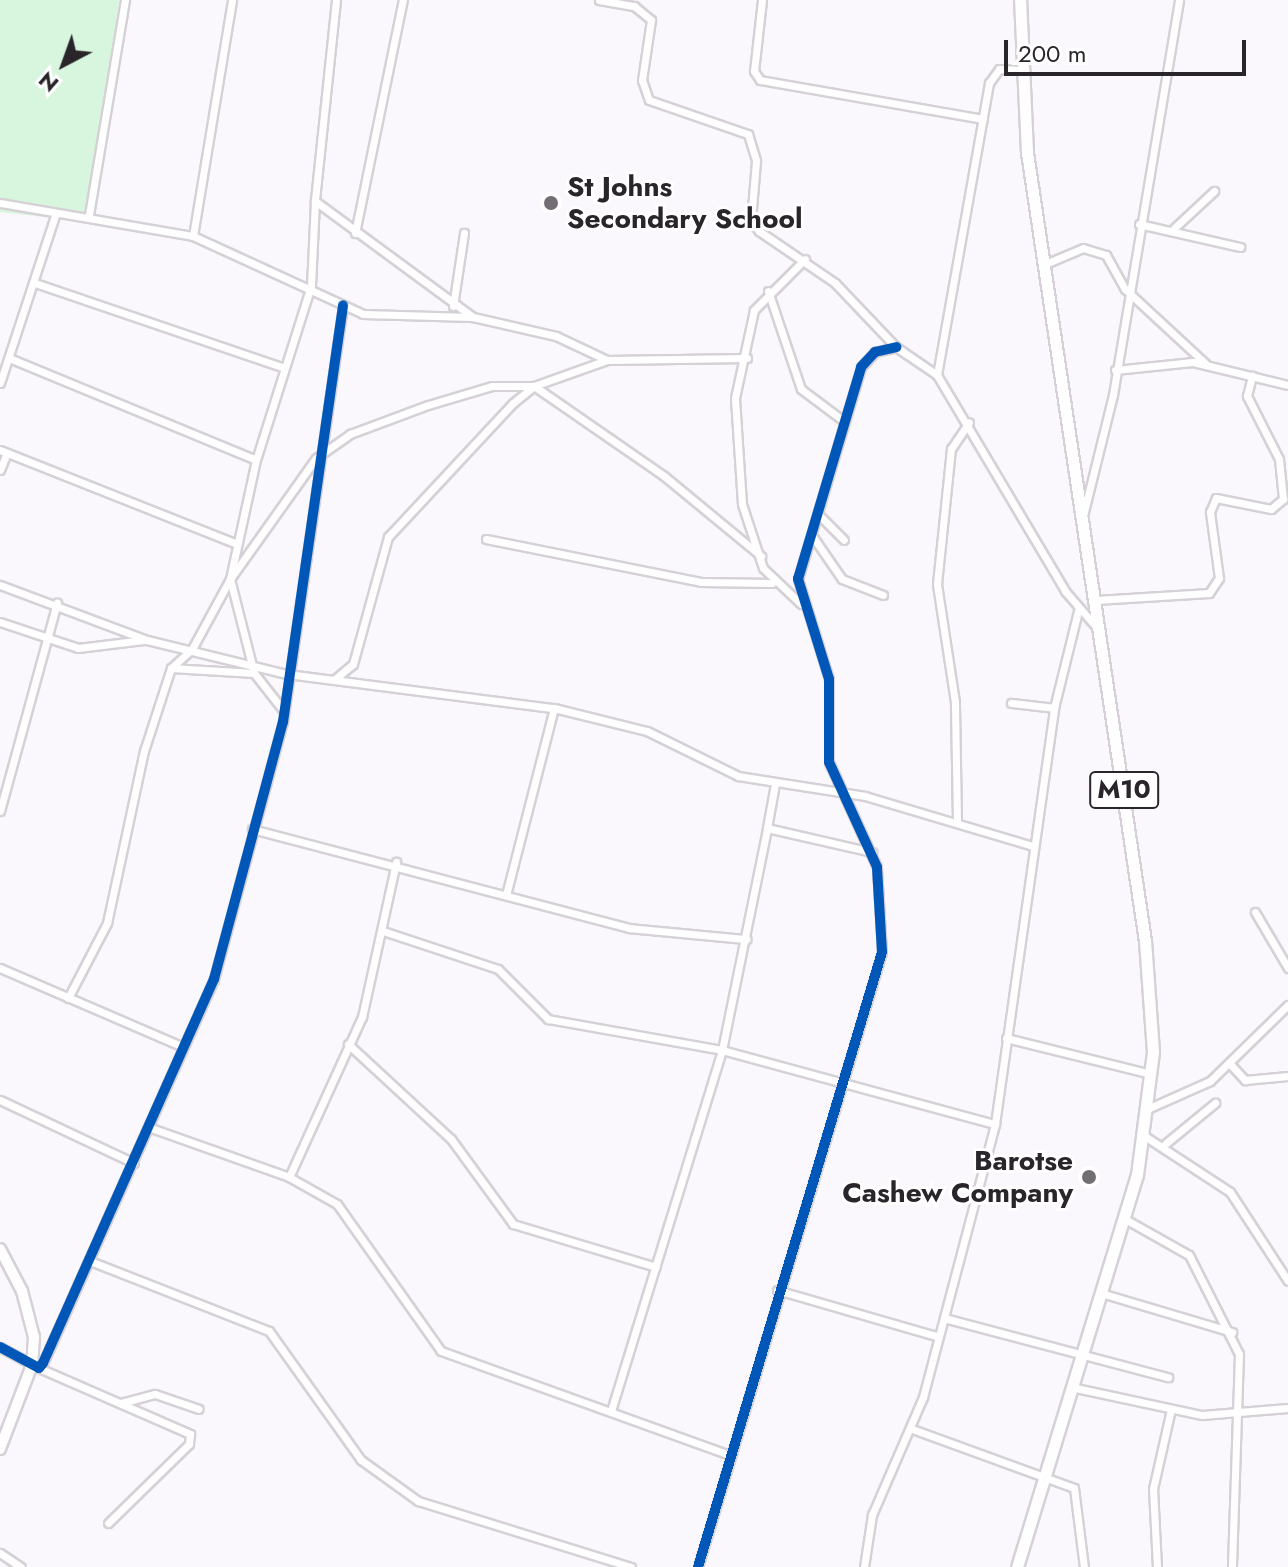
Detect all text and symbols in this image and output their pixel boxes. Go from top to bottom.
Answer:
north arrow [24,24,104,104]
scale bar [1008,24,1250,74]
text: 200 m [1018,36,1086,71]
text: N [31,64,65,100]
place label: St Johns Secondary School [567,170,803,236]
marker: St Johns Secondary School [542,194,560,212]
road number: M10 [1088,768,1160,812]
place label: Barotse Cashew Company [842,1144,1073,1210]
marker: Barotse Cashew Company [1080,1168,1098,1186]

